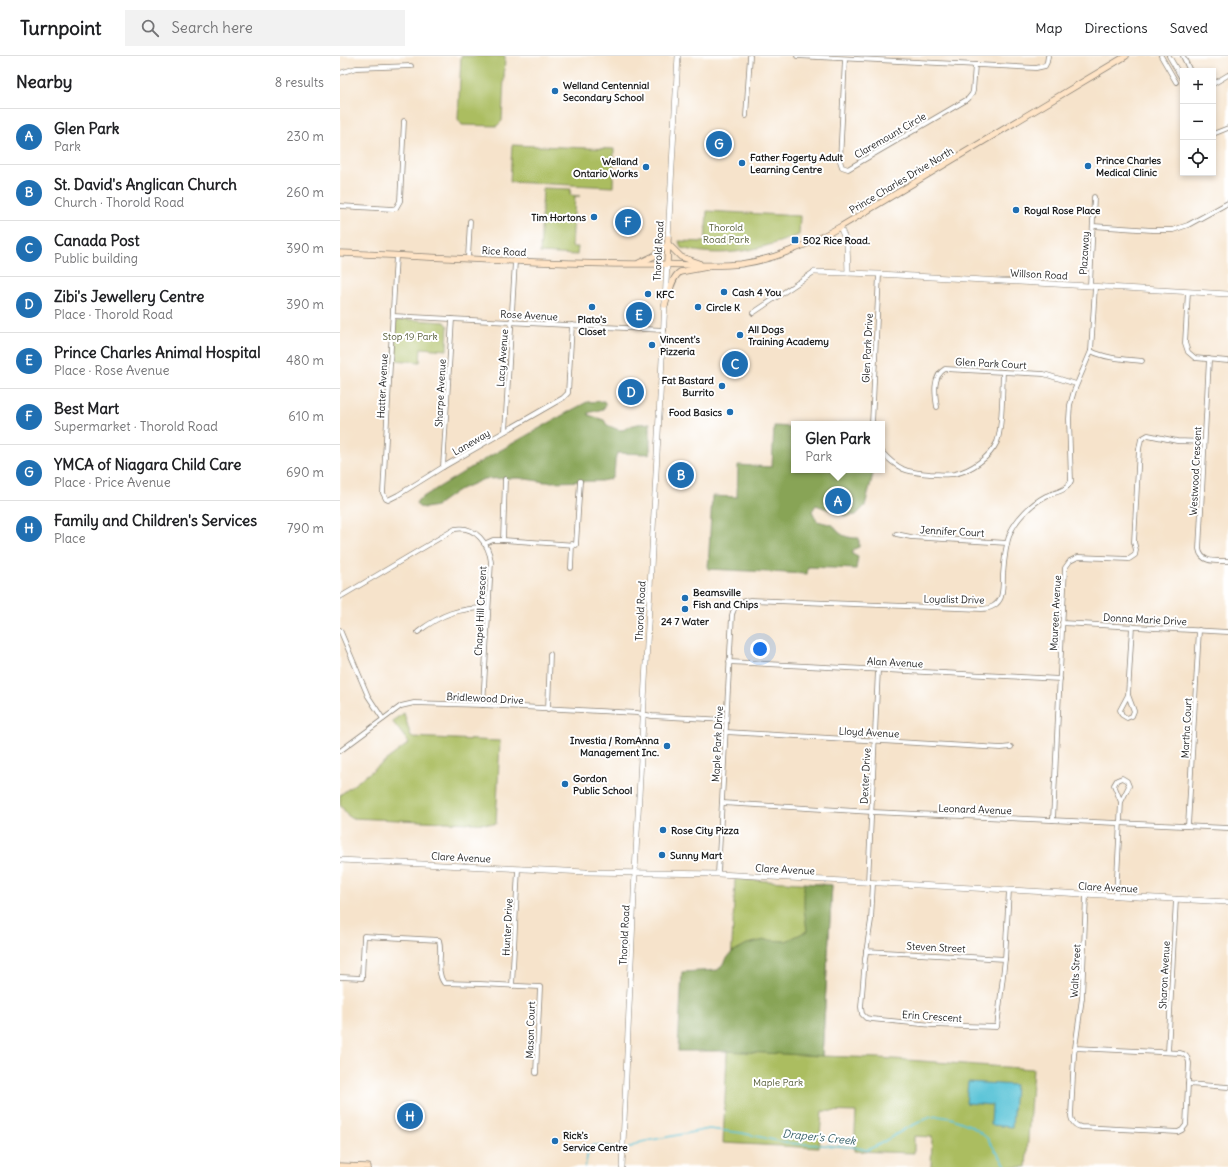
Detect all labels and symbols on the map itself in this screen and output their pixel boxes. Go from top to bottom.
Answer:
place label: Welland Centennial Secondary School [563,79,649,104]
marker: Welland Centennial Secondary School [550,86,560,96]
street label: Claremount Circle [852,110,929,161]
pin: G [706,129,732,159]
street label: Prince Charles Drive North [847,144,956,217]
place label: Father Fogerty Adult Learning Centre [750,151,844,176]
place label: Prince Charles Medical Clinic [1096,154,1162,179]
place label: Welland Ontario Works [573,155,638,180]
marker: Father Fogerty Adult Learning Centre [737,158,747,168]
marker: Prince Charles Medical Clinic [1083,161,1093,171]
marker: Welland Ontario Works [641,162,651,172]
place label: Royal Rose Place [1024,204,1101,217]
marker: Royal Rose Place [1011,205,1021,215]
pin: F [615,207,641,237]
place label: Tim Hortons [531,211,586,224]
marker: Tim Hortons [589,212,599,222]
street label: Thorold Road [650,221,667,281]
park label: Thorold Road Park [703,221,749,246]
street label: Plazaway [1077,231,1092,275]
place label: 502 Rice Road. [803,234,870,247]
marker: 502 Rice Road. [790,235,800,245]
street label: Rice Road [481,244,527,259]
street label: Willson Road [1010,267,1068,283]
place label: Cash 4 You [732,286,782,299]
marker: Cash 4 You [719,287,729,297]
place label: KFC [656,288,675,301]
marker: KFC [643,289,653,299]
pin: E [626,300,652,330]
place label: Circle K [706,301,741,314]
marker: Plato's Closet [587,302,597,312]
marker: Circle K [693,302,703,312]
street label: Rose Avenue [500,307,558,324]
place label: Plato's Closet [577,313,607,338]
street label: Glen Park Drive [859,313,876,383]
place label: All Dogs Training Academy [748,323,829,348]
street label: Lacy Avenue [494,329,511,387]
park label: Stop 19 Park [382,330,438,343]
marker: All Dogs Training Academy [735,330,745,340]
place label: Vincent's Pizzeria [660,333,701,358]
marker: Vincent's Pizzeria [647,340,657,350]
pin: C [722,349,748,379]
street label: Hatter Avenue [374,353,391,419]
street label: Glen Park Court [955,355,1028,372]
street label: Sharpe Avenue [432,359,449,427]
place label: Fat Bastard Burrito [662,374,714,399]
pin: D [618,377,644,407]
marker: Fat Bastard Burrito [717,381,727,391]
place label: Food Basics [669,406,722,419]
marker: Food Basics [725,407,735,417]
street label: Laneway [450,426,492,458]
street label: Westwood Crescent [1187,426,1204,516]
pin: B [668,460,694,490]
pin: A [825,486,851,516]
street label: Jennifer Court [919,523,985,540]
street label: Chapel Hill Crescent [472,565,489,656]
street label: Maureen Avenue [1047,575,1064,651]
street label: Thorold Road [632,581,649,641]
place label: Beamsville Fish and Chips [693,586,759,611]
street label: Loyalist Drive [923,592,984,607]
marker: Beamsville Fish and Chips [680,593,690,603]
marker: 24 7 Water [680,604,690,614]
street label: Donna Marie Drive [1103,611,1187,628]
place label: 24 7 Water [661,615,710,628]
your location [750,639,770,659]
street label: Alan Avenue [867,655,923,670]
street label: Bridlewood Drive [446,690,524,707]
street label: Martha Court [1178,697,1195,759]
street label: Maple Park Drive [709,706,726,782]
street label: Lloyd Avenue [838,724,900,741]
place label: Investia / RomAnna Management Inc. [570,734,659,759]
marker: Investia / RomAnna Management Inc. [662,741,672,751]
street label: Dexter Drive [858,748,873,804]
place label: Gordon Public School [573,772,632,797]
marker: Gordon Public School [560,779,570,789]
street label: Leonard Avenue [938,802,1012,817]
place label: Rose City Pizza [671,824,739,837]
marker: Rose City Pizza [658,825,668,835]
street label: Clare Avenue [431,849,491,866]
place label: Sunny Mart [670,849,723,862]
marker: Sunny Mart [657,850,667,860]
street label: Clare Avenue [755,861,815,878]
street label: Clare Avenue [1078,879,1138,896]
street label: Hunter Drive [500,898,515,956]
street label: Thorold Road [616,905,633,965]
street label: Steven Street [906,939,966,956]
street label: Sharon Avenue [1156,941,1173,1009]
street label: Walts Street [1068,943,1083,998]
street label: Mason Court [523,1000,538,1059]
street label: Erin Crescent [902,1008,963,1025]
park label: Maple Park [753,1076,803,1089]
pin: H [397,1101,423,1131]
water label: Draper's Creek [782,1126,858,1148]
place label: Rick's Service Centre [563,1129,628,1154]
marker: Rick's Service Centre [550,1136,560,1146]

